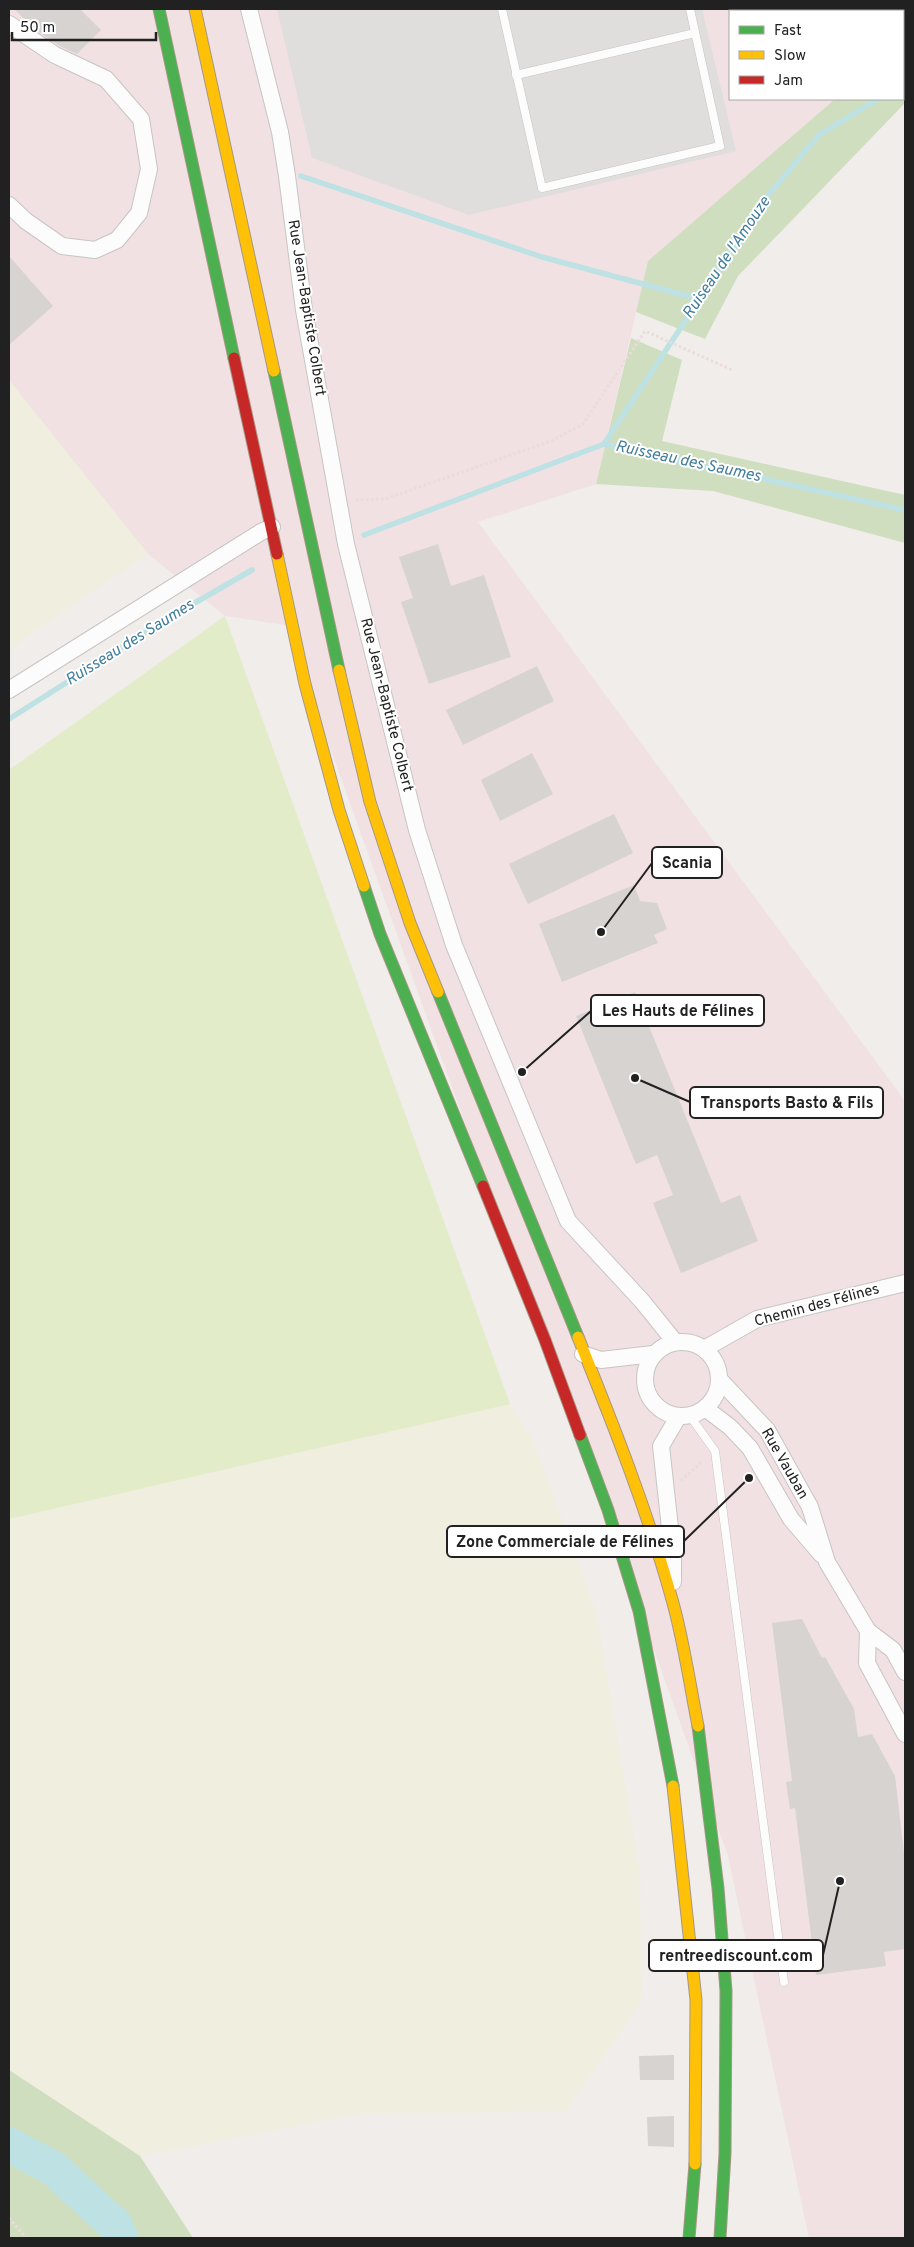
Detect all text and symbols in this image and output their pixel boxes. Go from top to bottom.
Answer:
scale bar [12,10,156,42]
legend [729,10,904,100]
text: 50 m [20,19,55,38]
text: Fast [774,22,802,41]
text: Slow [774,47,806,66]
text: Jam [774,72,803,91]
water label: Ruiseau de l'Amouze [679,193,776,323]
street label: Rue Jean-Baptiste Colbert [283,218,329,398]
water label: Ruisseau des Saumes [614,437,763,487]
water label: Ruisseau des Saumes [62,595,199,691]
street label: Rue Jean-Baptiste Colbert [355,616,417,794]
callout: Scania [652,847,722,878]
text: Scania [662,854,712,874]
callout: Les Hauts de Félines [591,995,764,1026]
text: Les Hauts de Félines [602,1002,754,1022]
callout: Transports Basto & Fils [690,1087,883,1118]
text: Transports Basto & Fils [700,1094,874,1114]
street label: Chemin des Félines [752,1280,882,1332]
street label: Rue Vauban [756,1425,812,1503]
callout: Zone Commerciale de Félines [447,1526,684,1557]
text: Zone Commerciale de Félines [456,1533,674,1553]
callout: rentreediscount.com [649,1940,823,1971]
text: rentreediscount.com [659,1947,813,1967]

